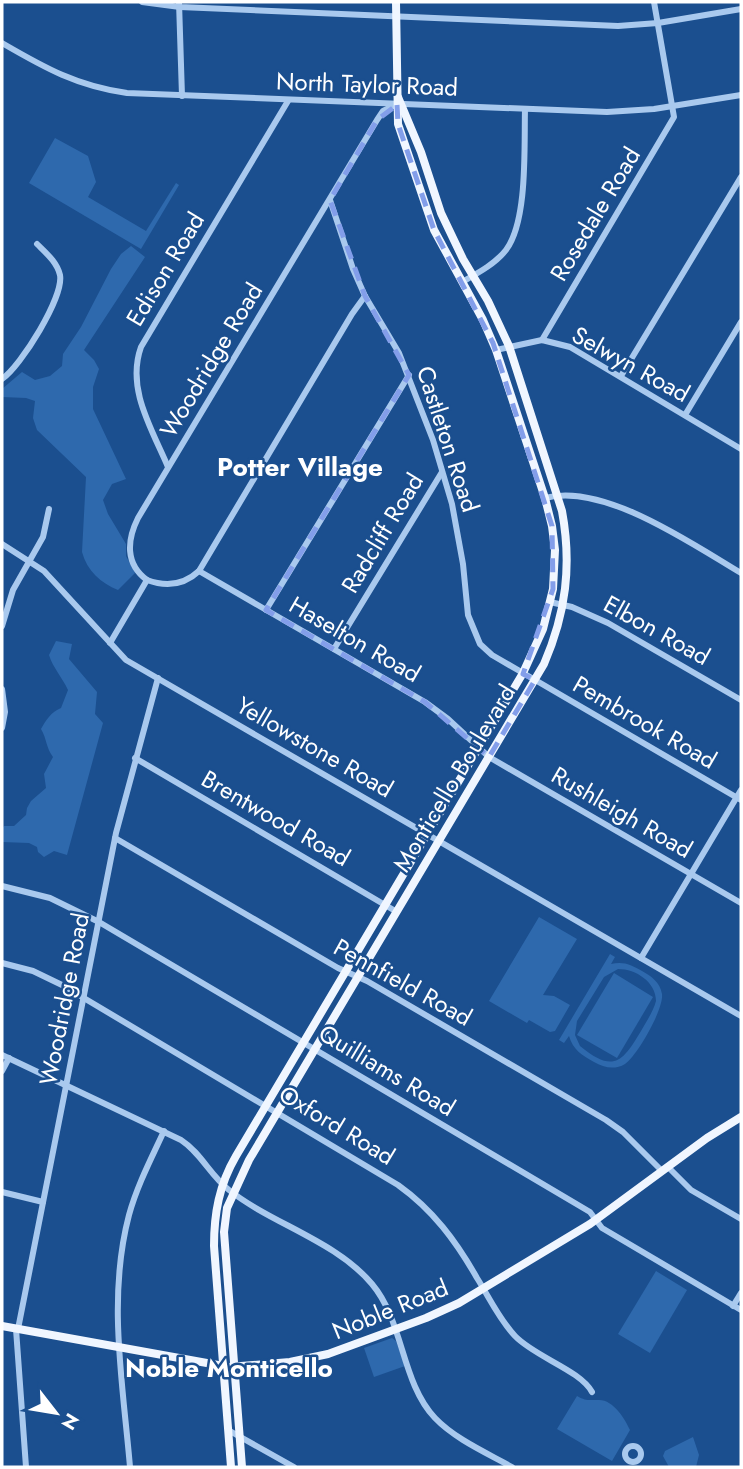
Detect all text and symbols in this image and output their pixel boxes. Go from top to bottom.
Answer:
street label: North Taylor Road [275,63,459,105]
street label: Rosedale Road [541,140,649,288]
street label: Edison Road [117,205,213,333]
street label: Woodridge Road [151,276,271,444]
street label: Selwyn Road [566,317,696,411]
street label: Castleton Road [408,361,488,517]
district label: Potter Village [217,448,383,486]
street label: Radcliff Road [332,466,432,600]
street label: Elbon Road [597,586,717,674]
street label: Haselton Road [283,587,427,691]
street label: Pembrook Road [567,667,723,777]
street label: Monticello Boulevard [384,678,524,878]
street label: Yellowstone Road [230,688,400,806]
street label: Rushleigh Road [545,757,699,867]
street label: Brentwood Road [195,761,357,875]
street label: Woodridge Road [30,910,98,1088]
street label: Pennfield Road [327,929,479,1035]
street label: Quilliams Road [312,1015,462,1125]
street label: Oxford Road [272,1077,402,1173]
street label: Noble Road [327,1270,453,1348]
district label: Noble Monticello [125,1349,333,1387]
north arrow [21,1378,91,1448]
text: N [55,1408,86,1435]

